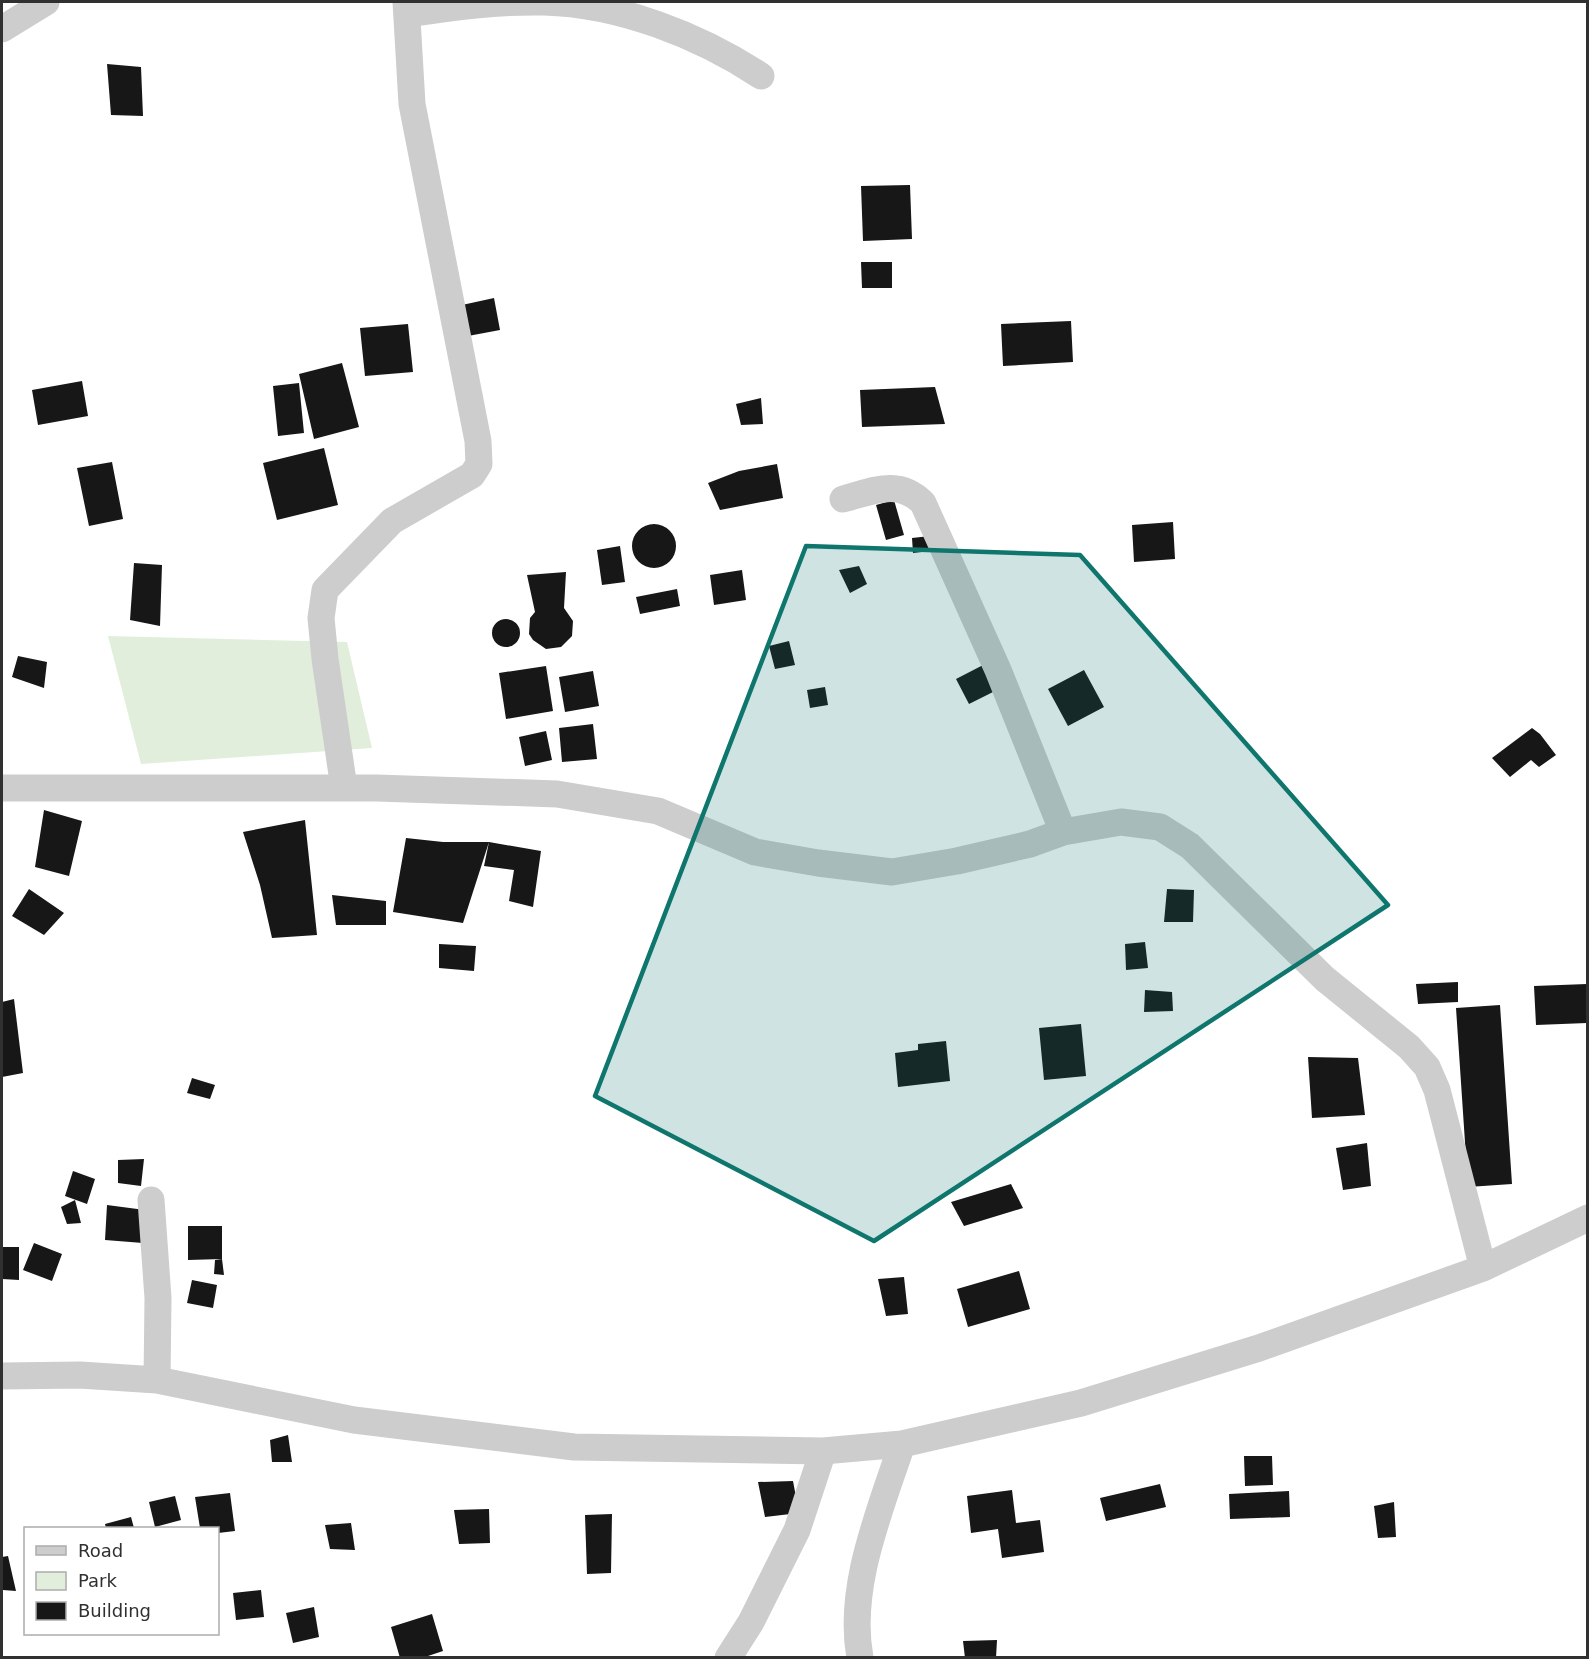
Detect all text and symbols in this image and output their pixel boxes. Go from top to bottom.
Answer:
legend [24,1527,219,1635]
text: Road [78,1540,123,1561]
text: Park [78,1570,117,1591]
text: Building [78,1600,151,1621]

